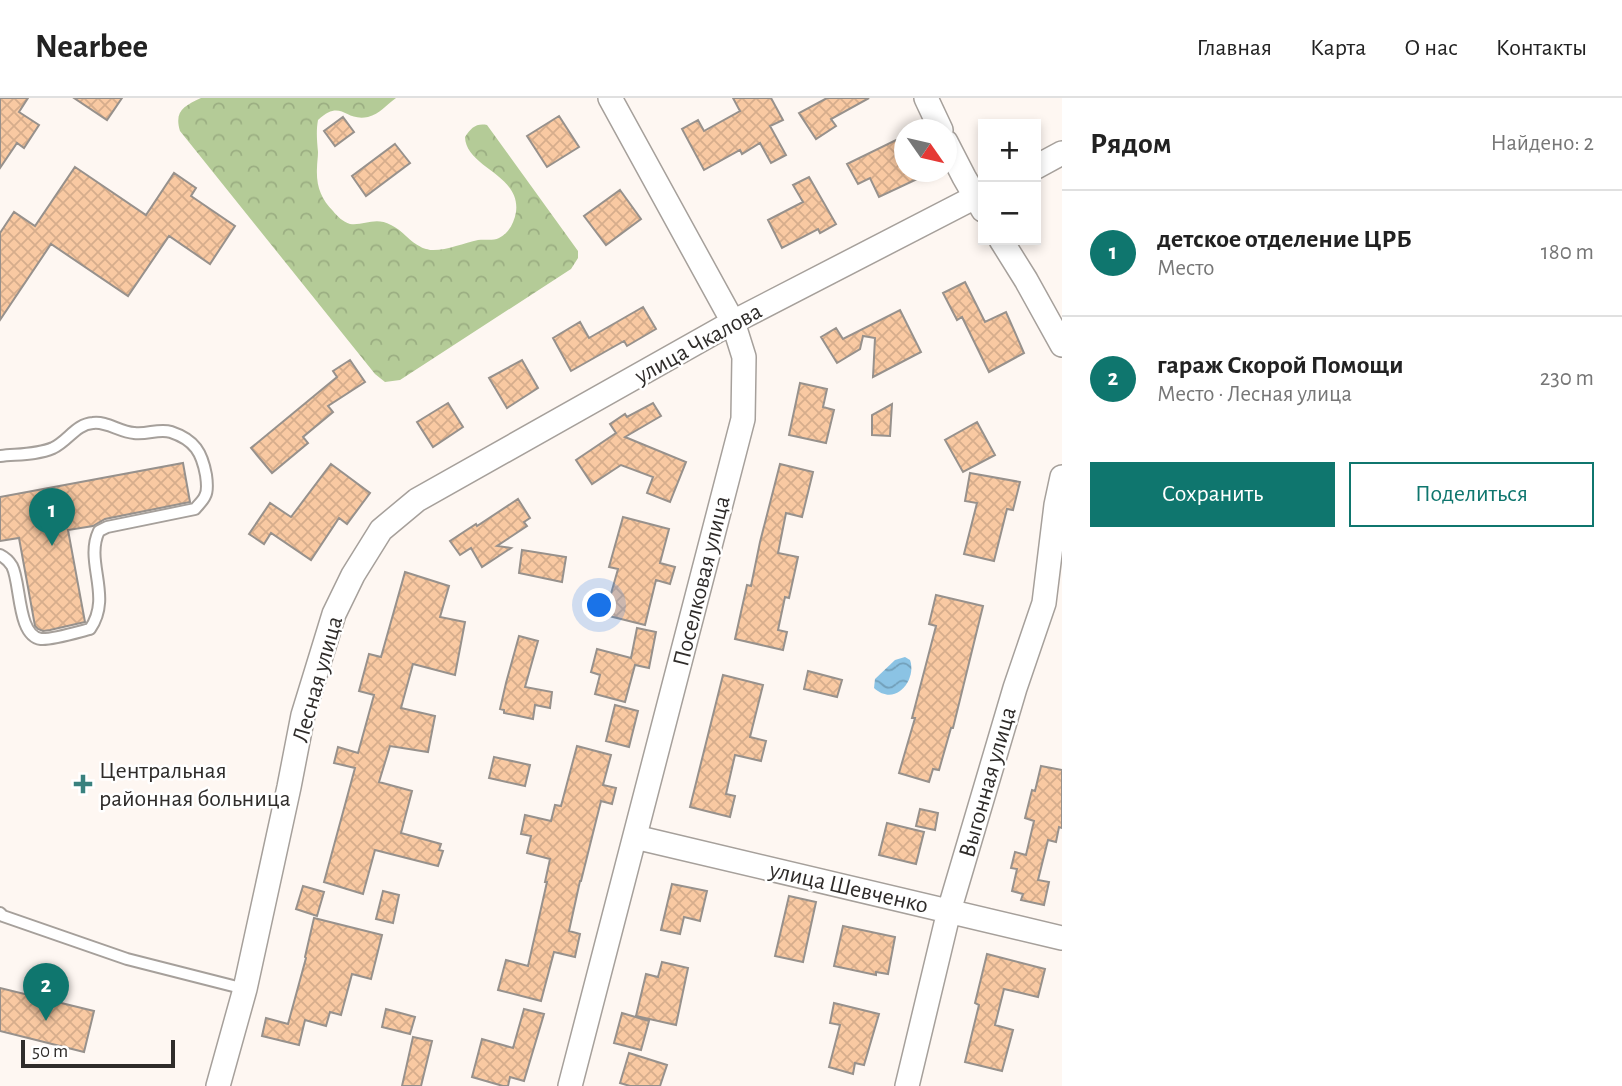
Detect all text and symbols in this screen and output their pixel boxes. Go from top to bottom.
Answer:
text: Nearbee [35,31,148,64]
text: Главная [1197,36,1272,60]
text: Карта [1310,36,1366,60]
text: О нас [1404,36,1458,60]
text: Контакты [1496,36,1587,60]
north arrow [894,119,957,182]
map controls [978,119,1041,245]
button: + [978,119,1041,182]
text: Рядом [1090,129,1172,159]
text: Найдено: 2 [1491,132,1594,155]
button: − [978,182,1041,245]
text: детское отделение ЦРБ [1157,226,1412,252]
text: 1 [1109,241,1117,264]
text: 180 m [1541,241,1594,264]
text: Место [1157,257,1214,280]
street label: улица Чкалова [630,299,766,389]
text: гараж Скорой Помощи [1157,352,1403,378]
text: 2 [1108,367,1118,390]
text: 230 m [1540,367,1594,390]
text: Место · Лесная улица [1157,383,1352,406]
button: Сохранить [1090,462,1335,527]
button: Поделиться [1349,462,1594,527]
pin: 1 [29,488,75,546]
street label: Поселковая улица [669,493,735,669]
your location [582,588,616,622]
street label: Лесная улица [288,613,347,745]
street label: Выгонная улица [955,704,1021,860]
place label: Центральная районная больница [99,759,291,811]
marker: Центральная районная больница [73,774,93,794]
street label: улица Шевченко [766,858,930,918]
pin: 2 [23,963,69,1021]
scale bar [21,1037,175,1069]
text: 50 m [32,1042,68,1061]

